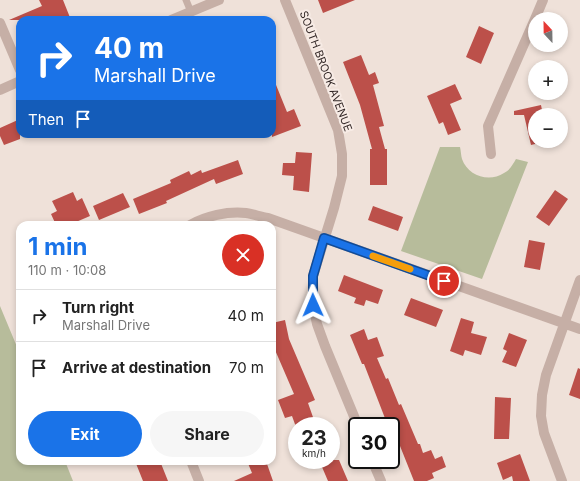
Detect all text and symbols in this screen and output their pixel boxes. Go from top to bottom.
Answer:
street label: SOUTH BROOK AVENUE [297,9,355,133]
north arrow [528,12,568,52]
map controls [528,12,568,148]
text: 40 m [94,31,164,65]
icon: right [28,32,80,84]
button: + [528,60,568,100]
text: Marshall Drive [94,65,216,86]
icon: arrive [72,108,94,130]
button: − [528,108,568,148]
text: Then [28,110,64,129]
text: 1 min [28,232,87,261]
button: close [222,234,264,276]
text: 110 m · 10:08 [28,262,106,278]
pin [427,264,461,298]
icon: arrive [433,270,455,292]
position arrow [292,284,334,326]
text: Turn right [62,298,134,317]
icon: right [28,305,50,327]
text: 40 m [227,306,264,325]
text: Marshall Drive [62,317,150,333]
icon: arrive [28,357,50,379]
text: Arrive at destination [62,358,211,377]
text: 70 m [229,358,264,377]
button: Exit [28,411,142,457]
button: Share [150,411,264,457]
speed limit sign: 30 [348,417,400,469]
text: 23 [301,426,327,450]
text: km/h [302,447,326,459]

